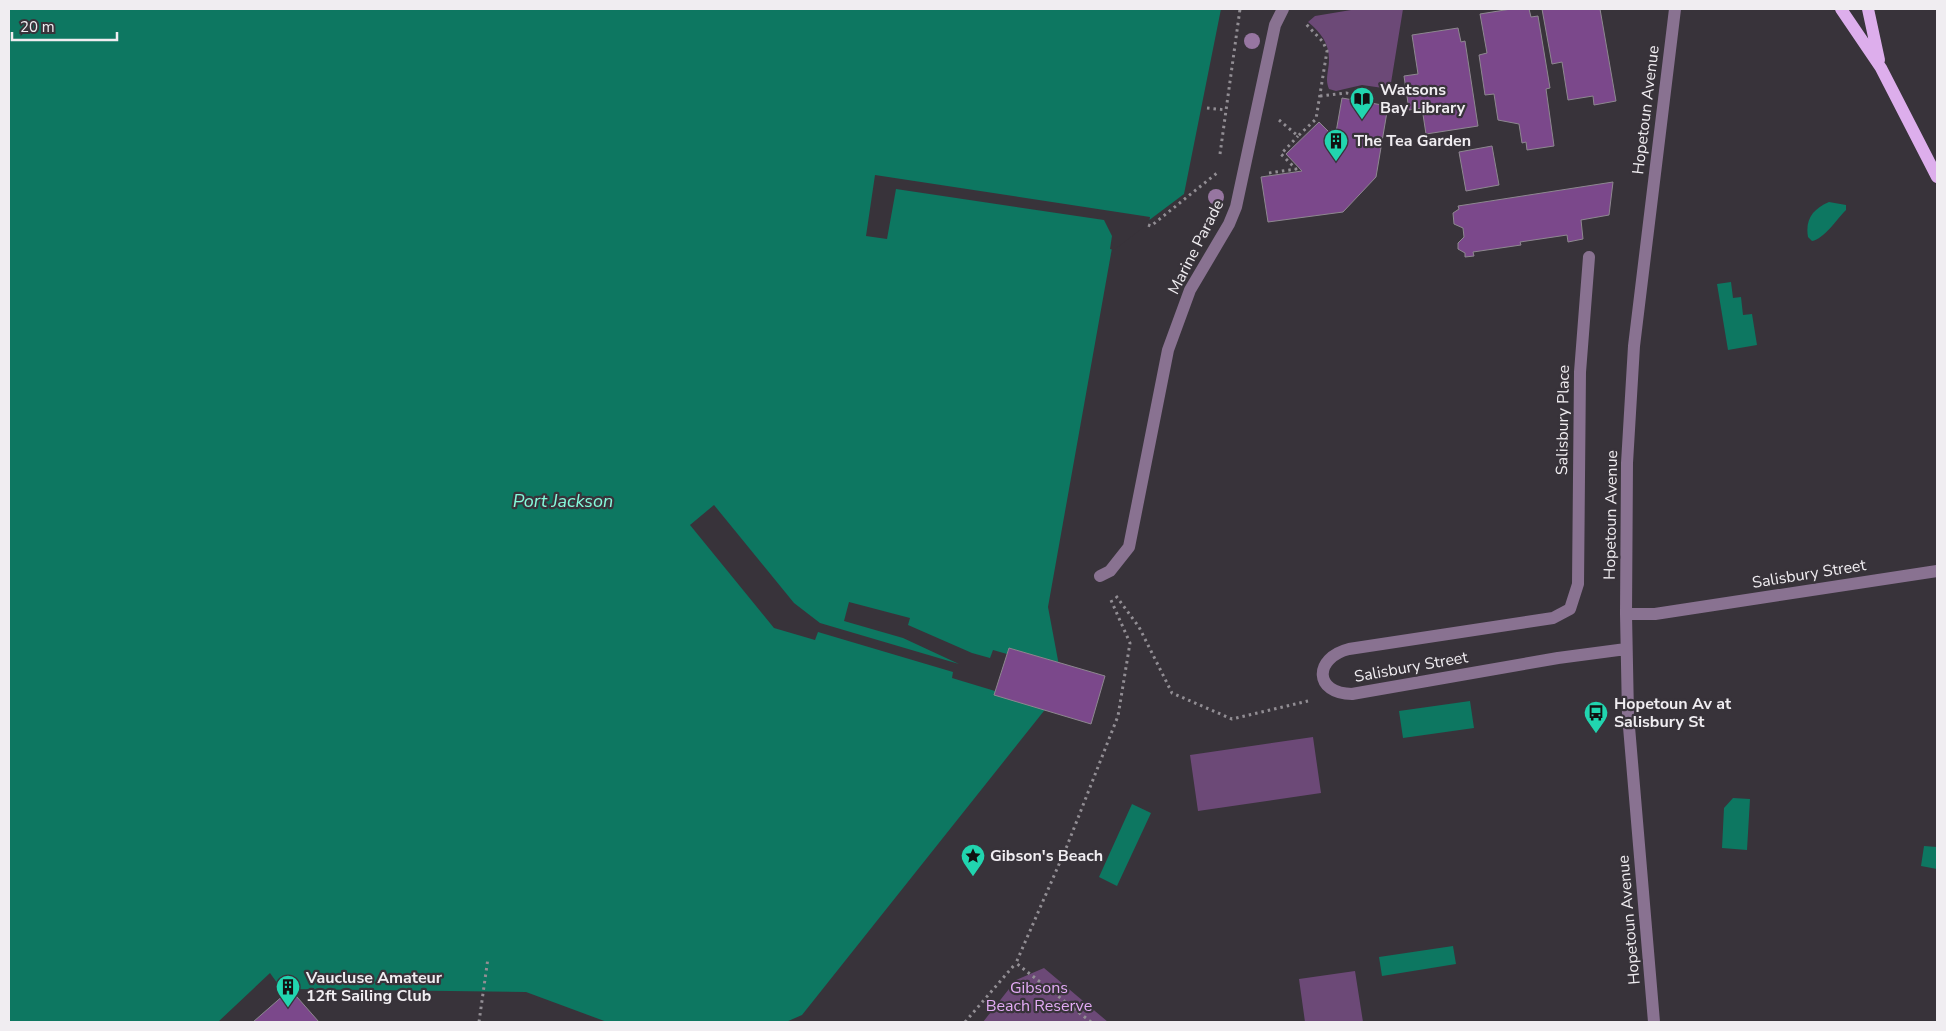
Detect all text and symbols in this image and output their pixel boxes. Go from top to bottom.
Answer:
scale bar [12,10,118,42]
text: 20 m [20,17,55,37]
street label: Hopetoun Avenue [1627,44,1665,176]
place label: Watsons Bay Library [1380,79,1466,119]
library icon: Watsons Bay Library [1349,86,1375,120]
building icon: The Tea Garden [1323,128,1349,162]
place label: The Tea Garden [1354,130,1471,152]
street label: Marine Parade [1163,196,1229,298]
street label: Salisbury Place [1551,365,1575,475]
street label: Hopetoun Avenue [1599,450,1623,580]
water label: Port Jackson [513,489,613,513]
street label: Salisbury Street [1751,554,1868,594]
street label: Salisbury Street [1352,646,1470,688]
place label: Hopetoun Av at Salisbury St [1614,693,1732,733]
bus stop icon: Hopetoun Av at Salisbury St [1583,700,1609,734]
place icon: Gibson's Beach [960,843,986,877]
place label: Gibson's Beach [990,845,1103,867]
street label: Hopetoun Avenue [1612,854,1646,986]
place label: Vaucluse Amateur 12ft Sailing Club [305,967,443,1007]
building icon: Vaucluse Amateur 12ft Sailing Club [275,974,301,1008]
park label: Gibsons Beach Reserve [986,977,1092,1017]

